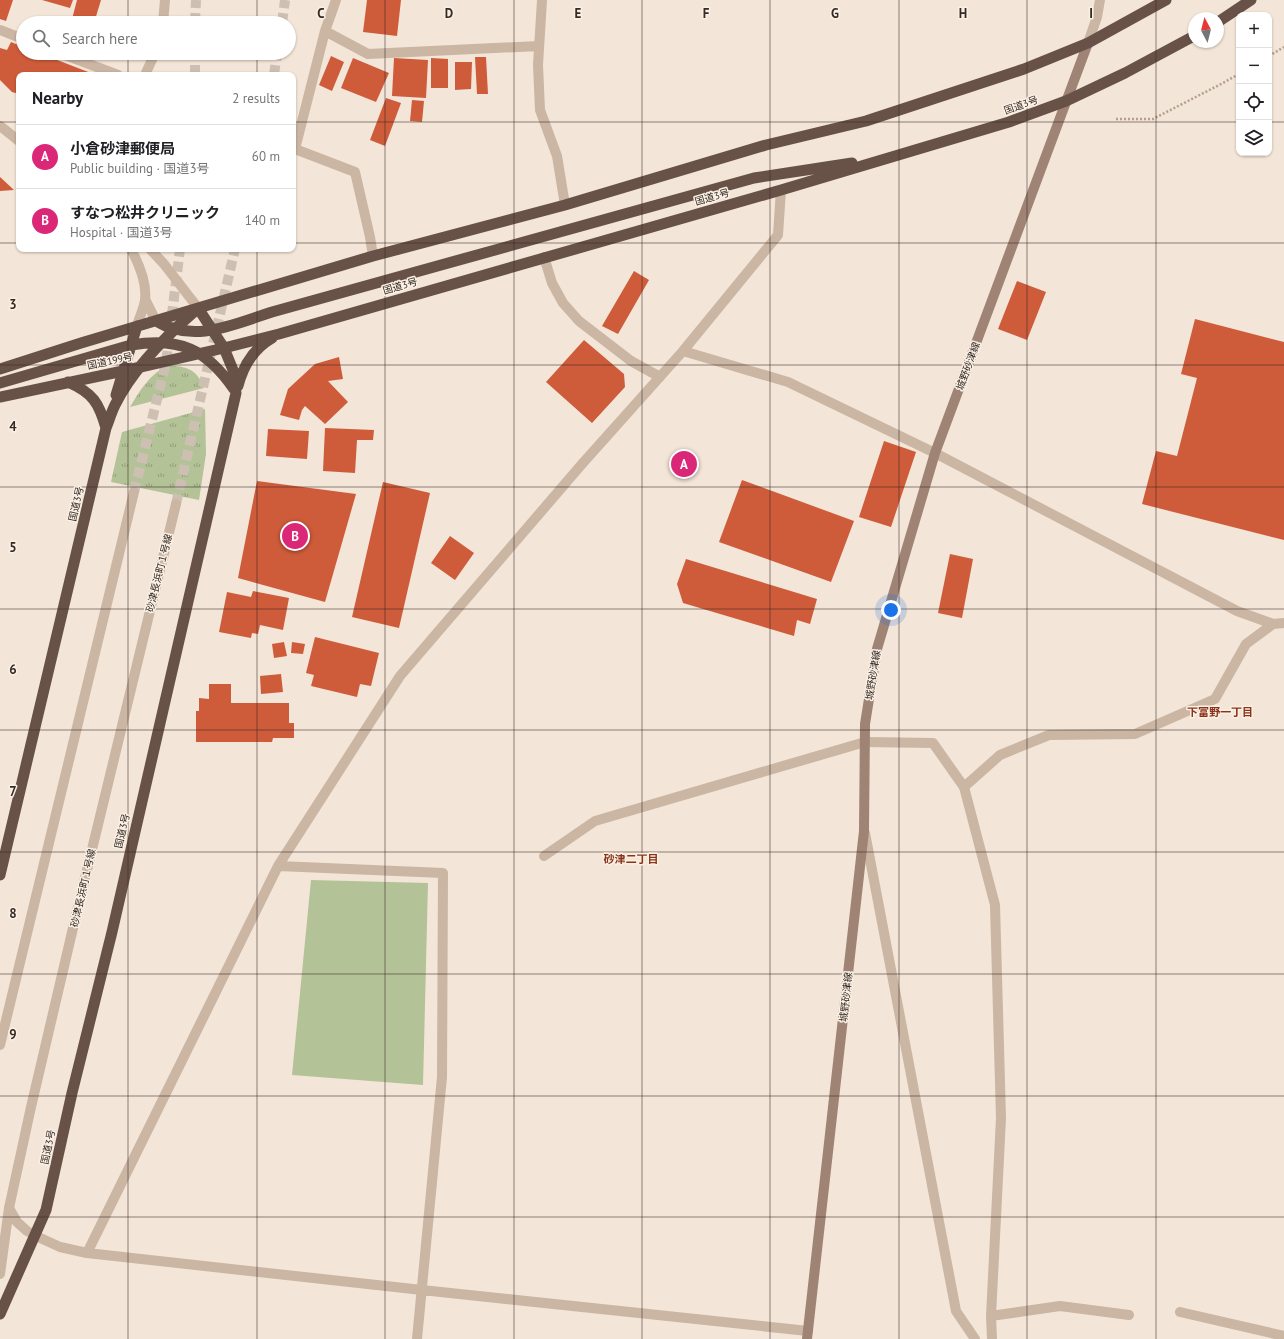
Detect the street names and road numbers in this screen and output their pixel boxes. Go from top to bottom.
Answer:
street label: 国道3号 [1002,93,1040,117]
street label: 国道3号 [693,186,731,208]
street label: 国道3号 [381,275,419,297]
street label: 城野砂津線 [953,340,983,392]
street label: 国道199号 [86,350,134,372]
street label: 国道3号 [66,485,86,523]
street label: 砂津長浜町１号線 [143,533,175,613]
street label: 城野砂津線 [863,649,883,701]
street label: 国道3号 [112,812,132,850]
street label: 砂津長浜町１号線 [68,848,98,928]
street label: 城野砂津線 [837,971,855,1023]
street label: 国道3号 [38,1128,58,1166]

